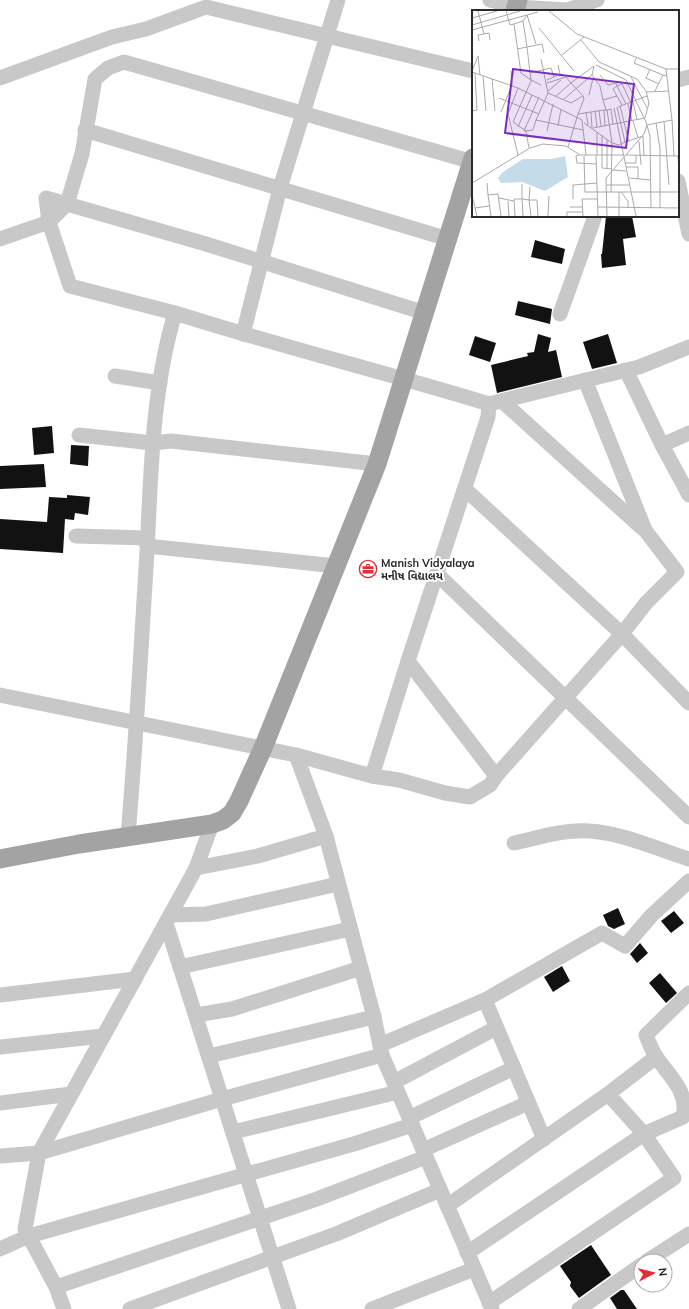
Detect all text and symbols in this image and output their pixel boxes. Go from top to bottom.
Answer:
inset map [472,10,679,217]
place label: Manish Vidyalaya મનીષ વિદ્યાલય [381,556,475,583]
office icon: Manish Vidyalaya મનીષ વિદ્યાલય [358,559,378,579]
north arrow [633,1253,673,1293]
text: N [655,1267,670,1277]

